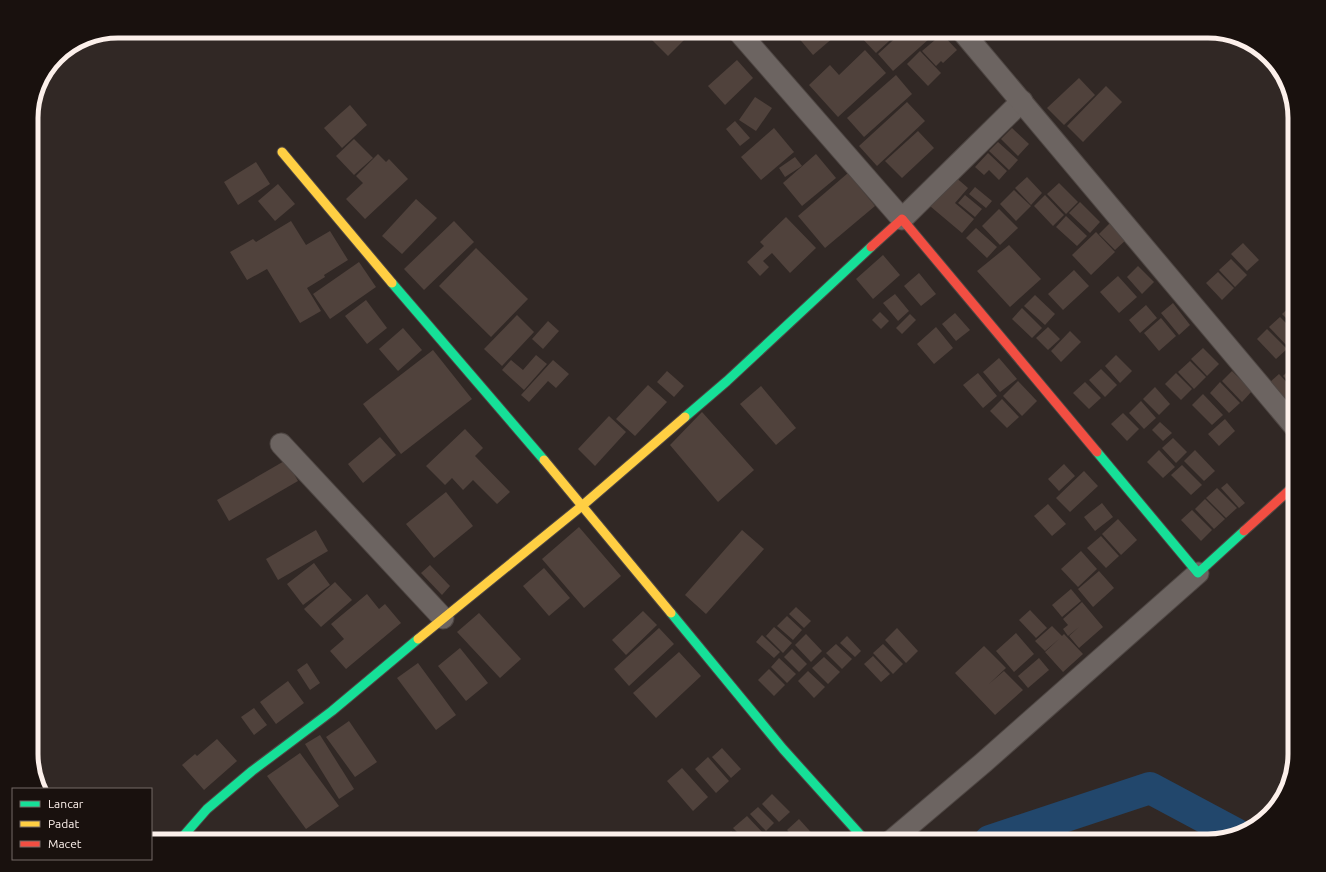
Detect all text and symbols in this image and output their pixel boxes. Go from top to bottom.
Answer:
legend [12,788,152,860]
text: Lancar [48,797,84,810]
text: Padat [48,817,79,830]
text: Macet [48,837,82,850]

